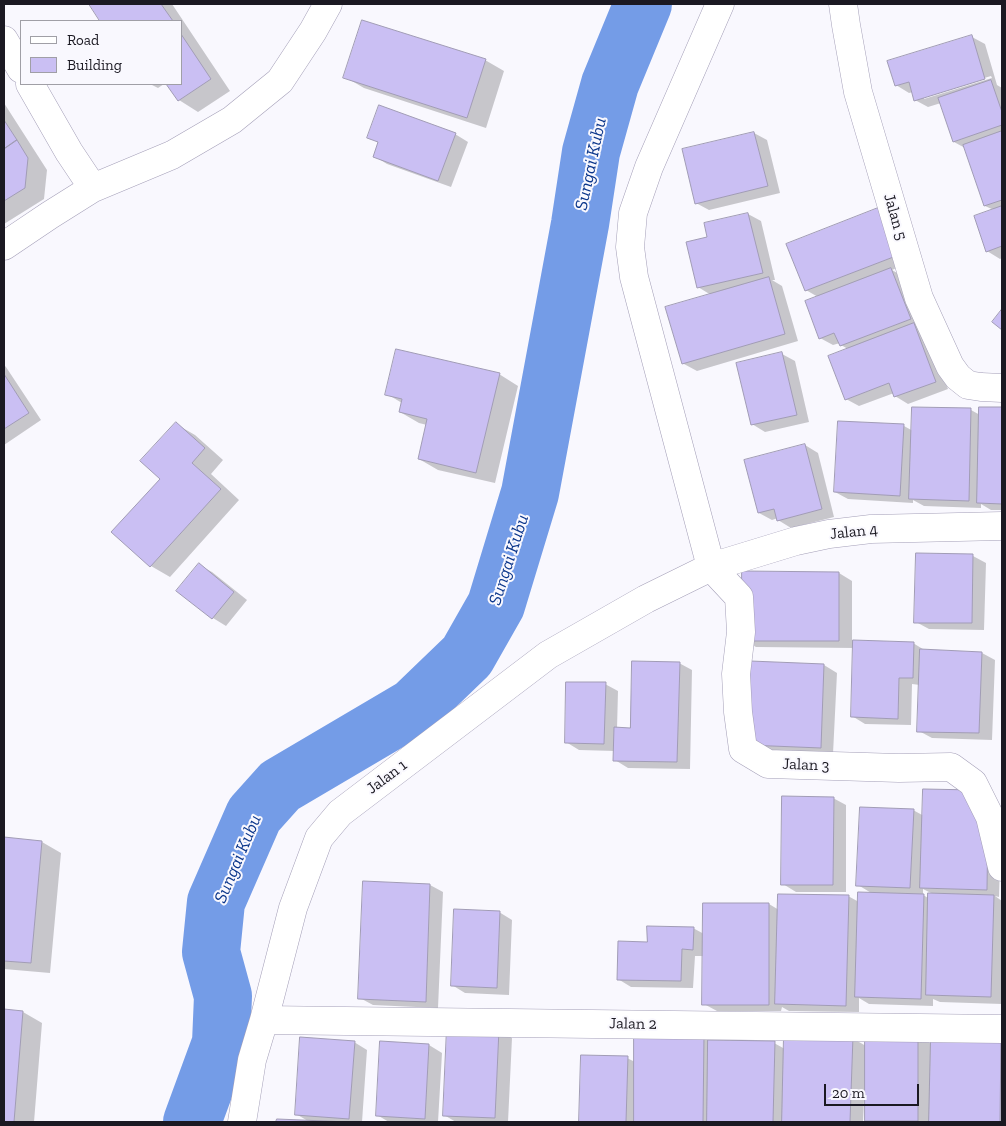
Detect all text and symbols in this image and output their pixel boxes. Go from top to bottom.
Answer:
legend [20,20,182,85]
text: Road [67,31,99,49]
text: Building [67,56,122,74]
water label: Sungai Kubu [571,116,611,212]
street label: Jalan 5 [879,191,911,243]
water label: Sungai Kubu [484,512,534,608]
street label: Jalan 4 [829,520,879,544]
street label: Jalan 3 [782,755,830,775]
street label: Jalan 1 [363,756,411,798]
water label: Sungai Kubu [210,811,266,907]
street label: Jalan 2 [609,1014,657,1034]
scale bar [826,1074,921,1106]
text: 20 m [832,1084,865,1102]

